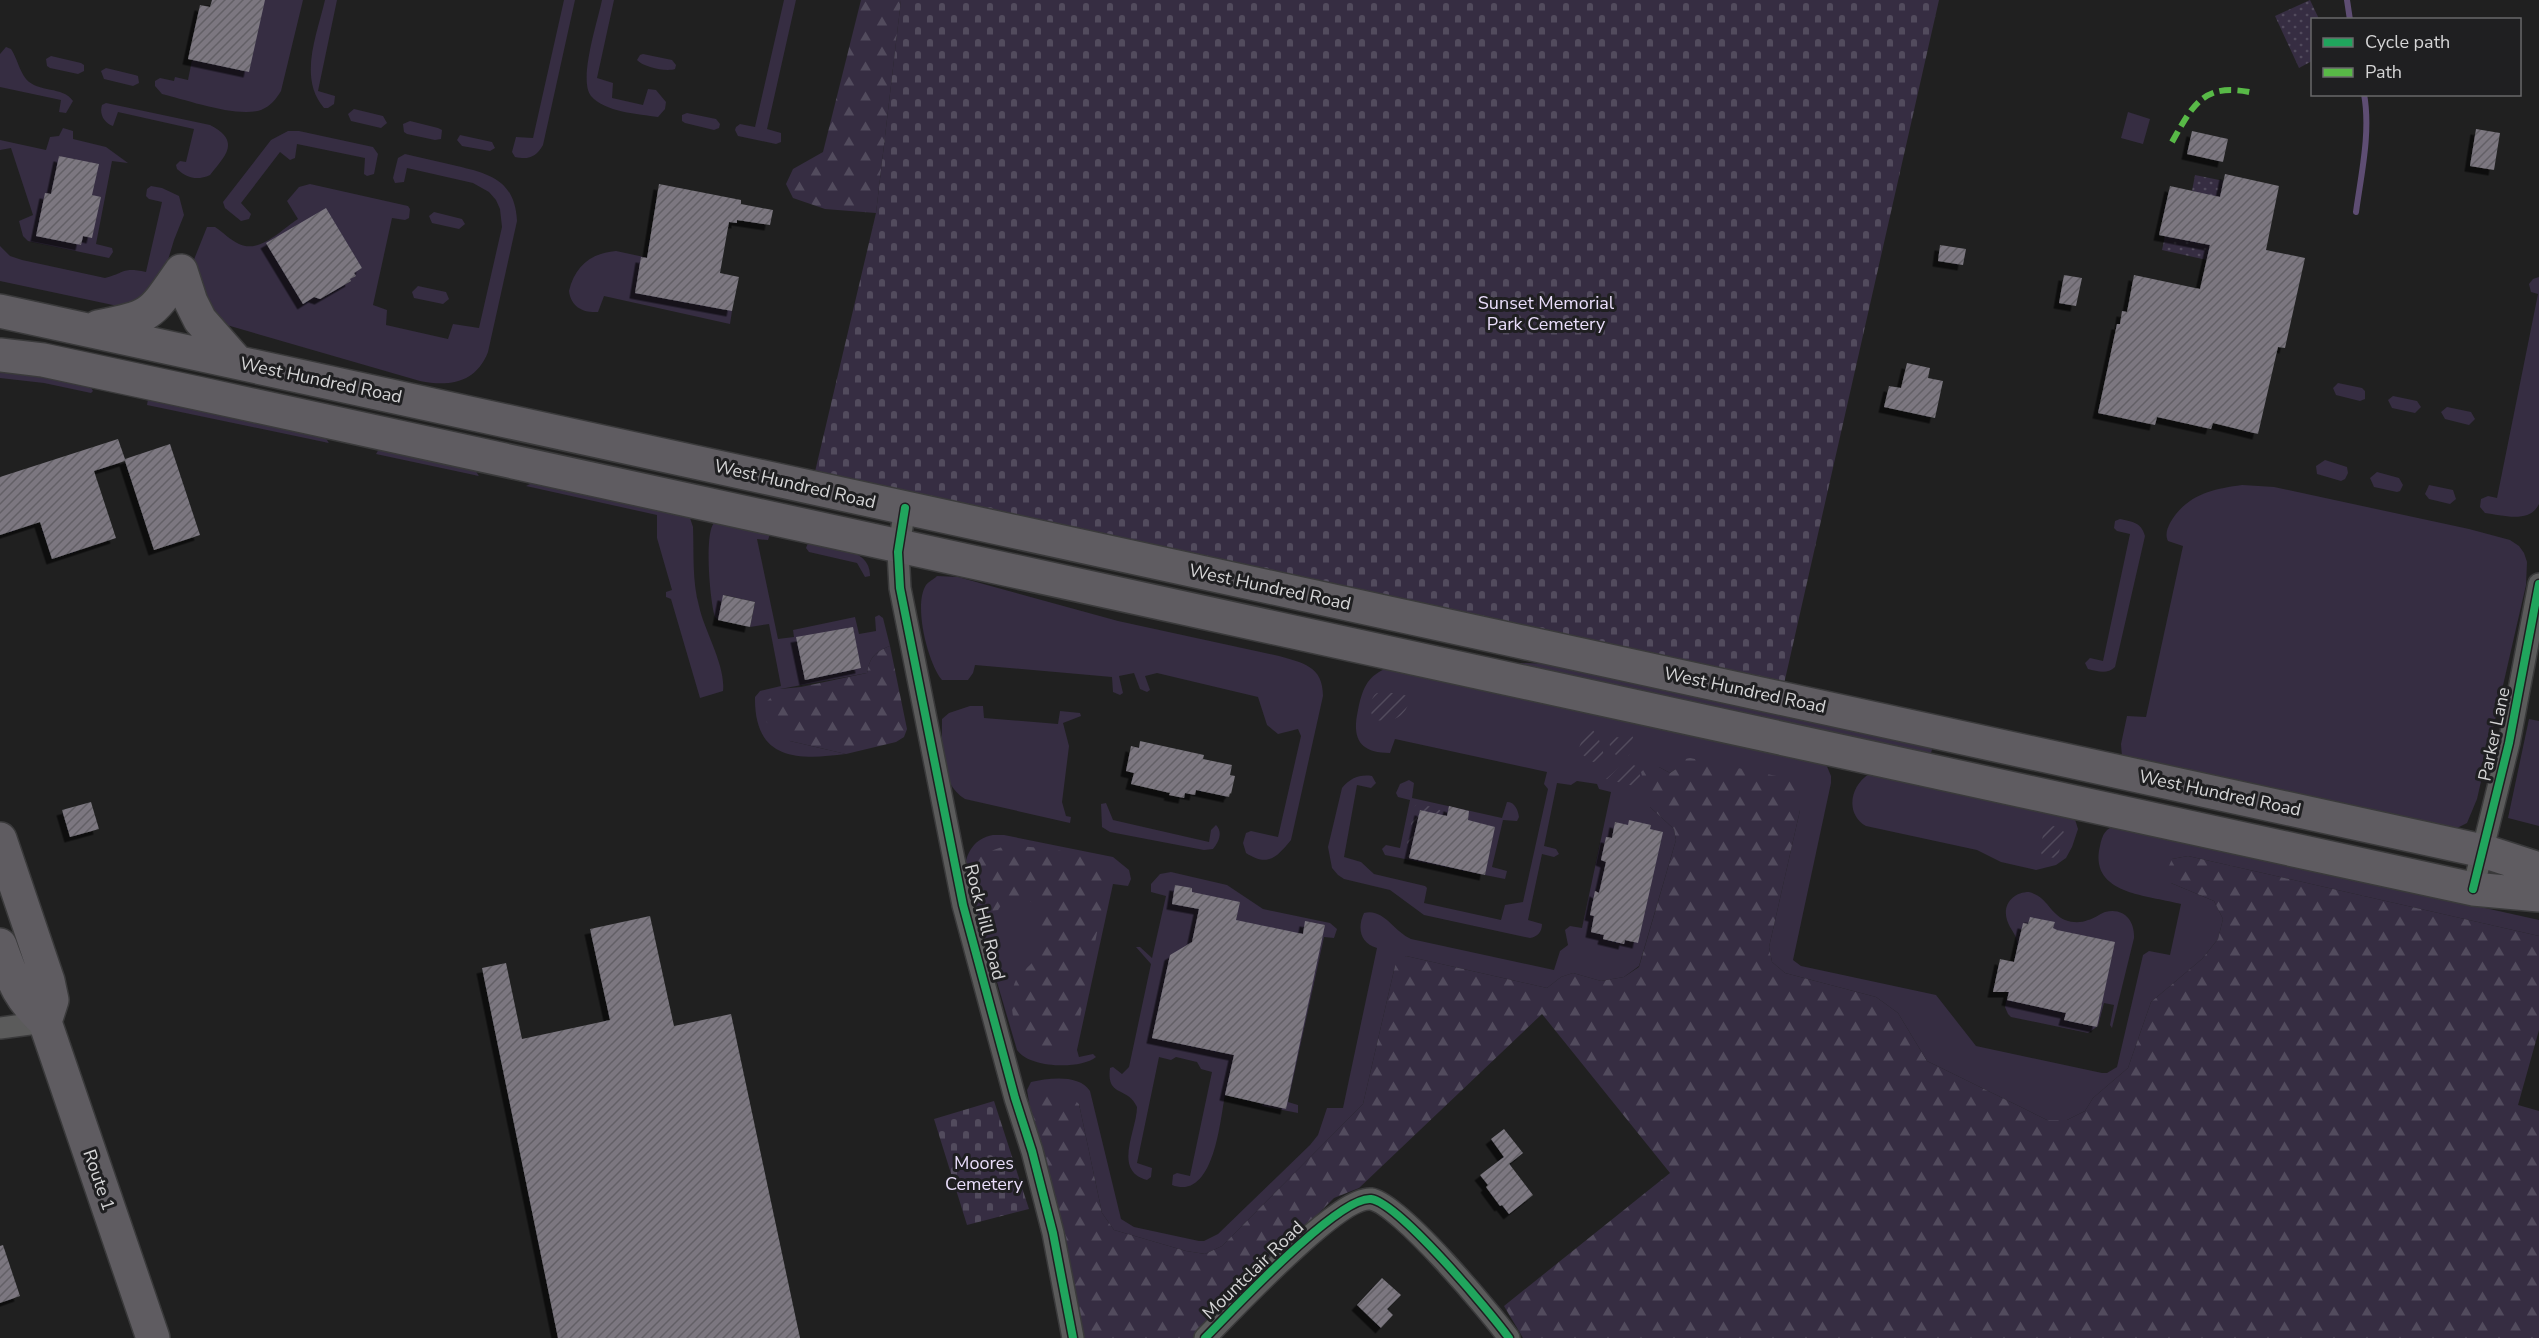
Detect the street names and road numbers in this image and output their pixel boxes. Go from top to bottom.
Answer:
street label: West Hundred Road [238,351,404,409]
street label: West Hundred Road [712,454,878,514]
street label: West Hundred Road [1187,558,1353,616]
street label: West Hundred Road [1662,661,1828,719]
street label: Parker Lane [2472,685,2516,783]
street label: West Hundred Road [2137,764,2303,822]
street label: Rock Hill Road [959,861,1011,983]
street label: Route 1 [77,1146,121,1214]
street label: Mountclair Road [1197,1215,1309,1325]

